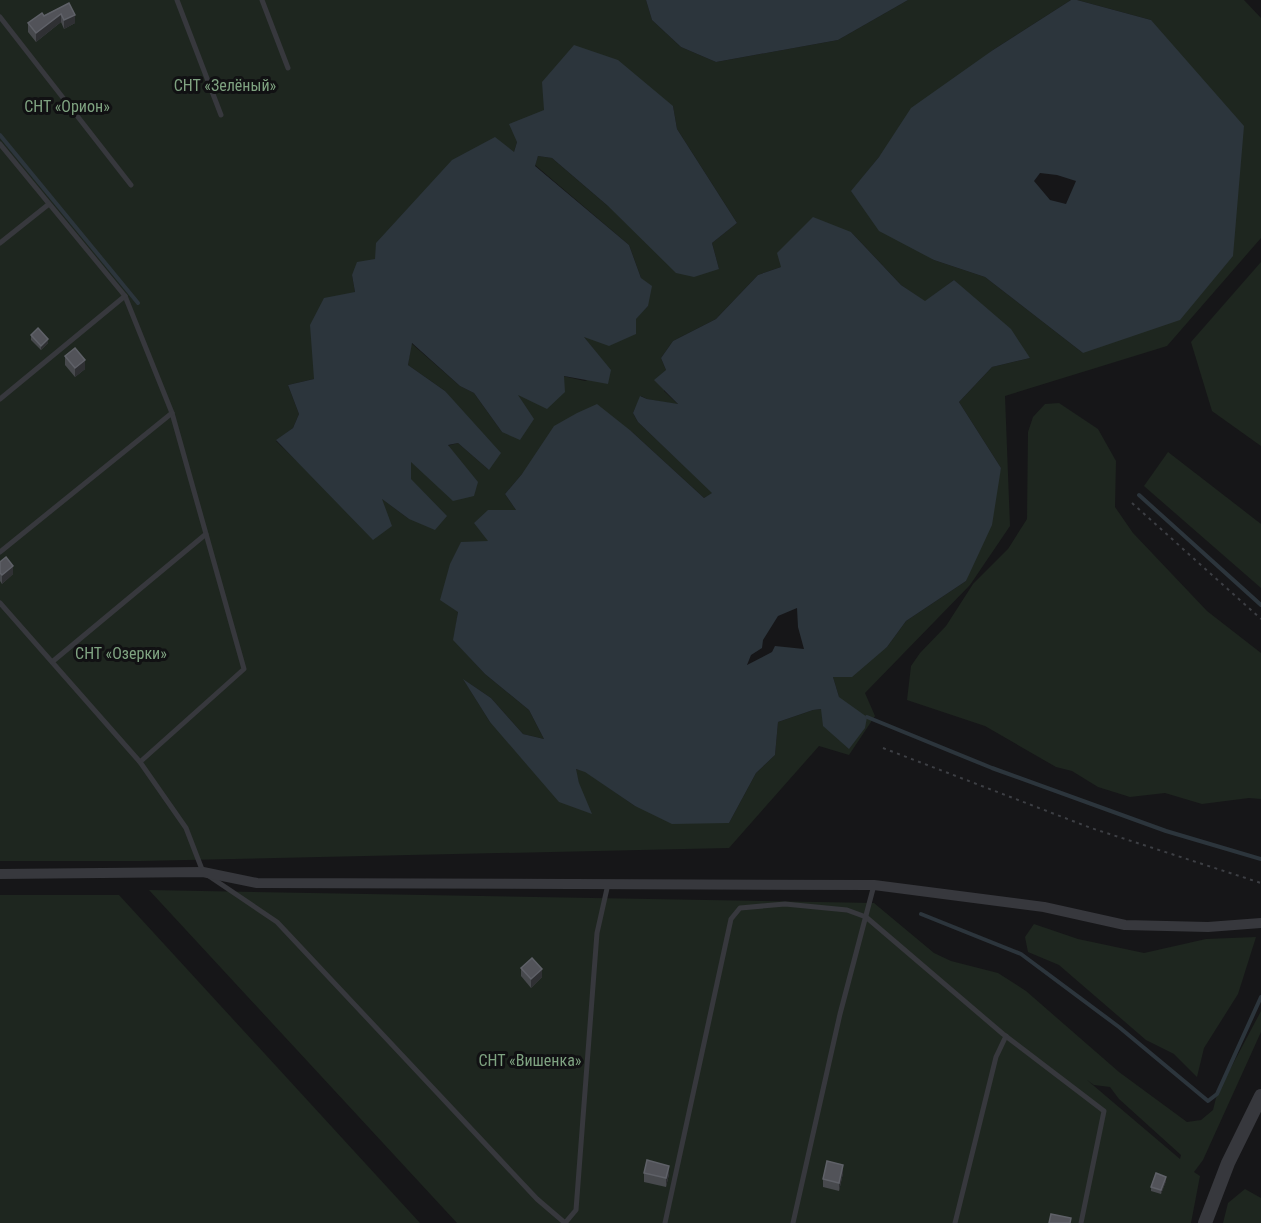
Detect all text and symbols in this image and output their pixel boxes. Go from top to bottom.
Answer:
park label: СНТ «Зелёный» [174,76,277,95]
park label: СНТ «Орион» [24,97,110,116]
park label: СНТ «Озерки» [75,644,167,663]
park label: СНТ «Вишенка» [479,1051,582,1070]

